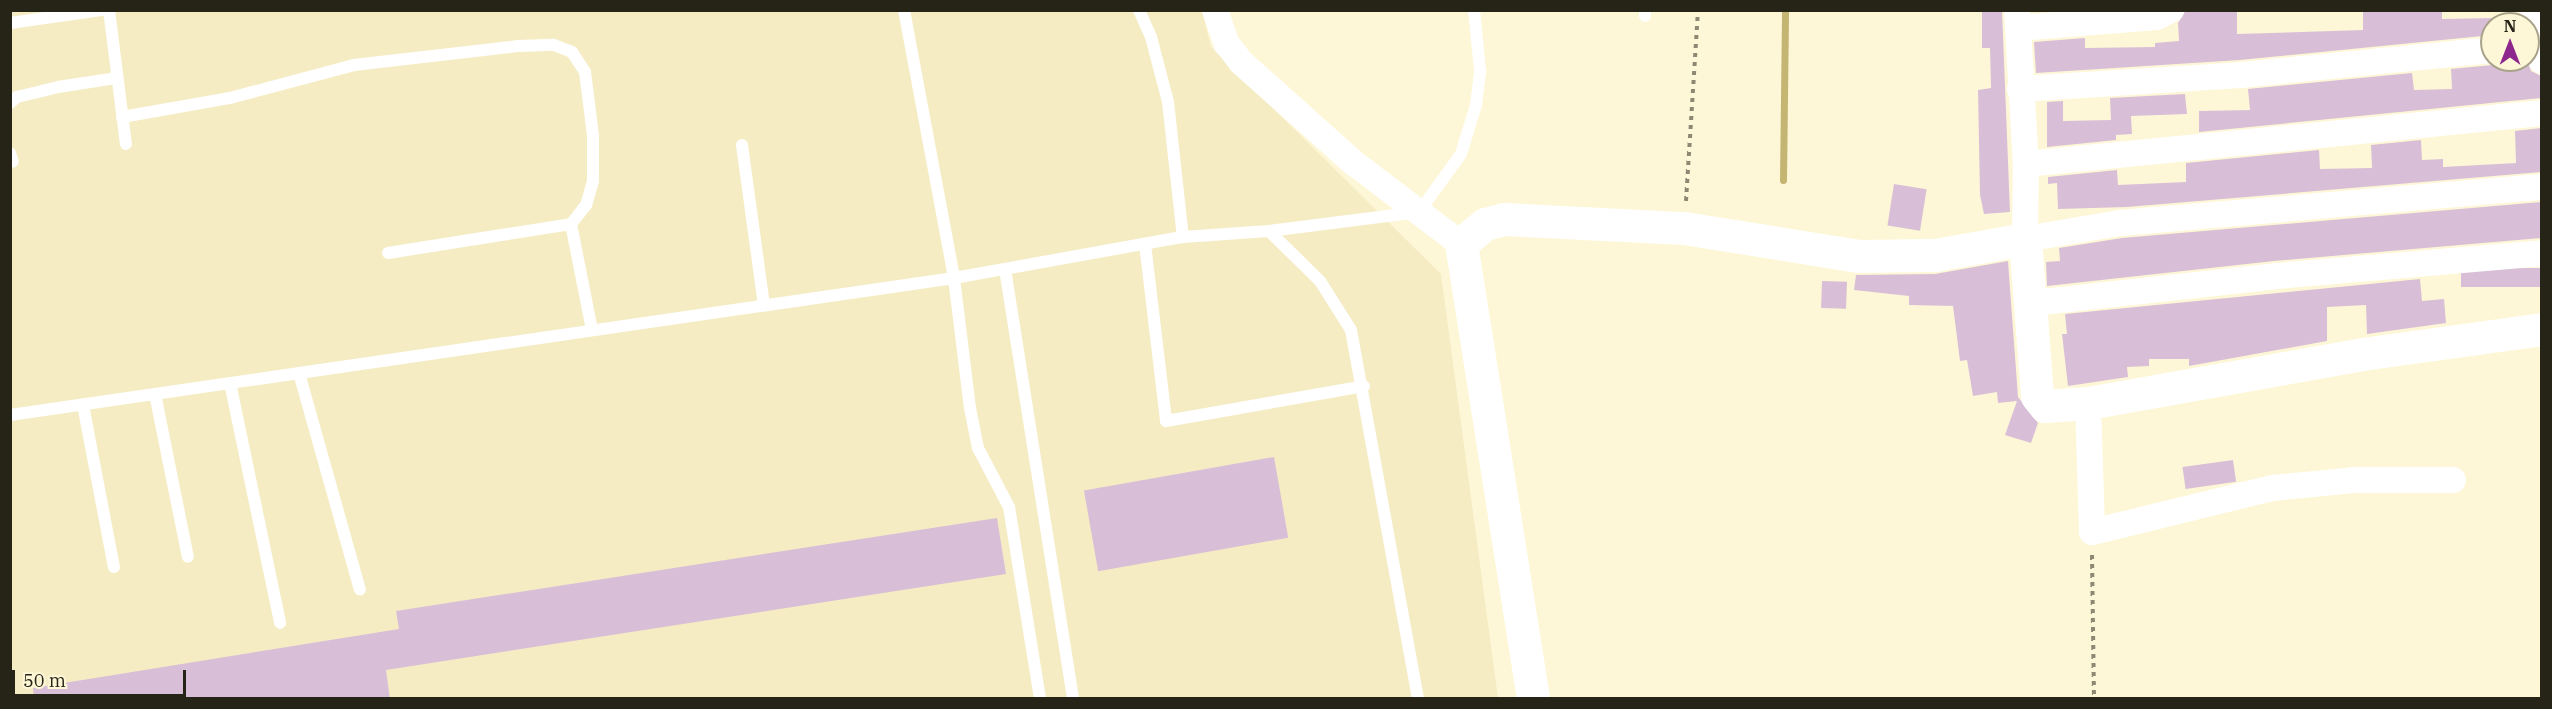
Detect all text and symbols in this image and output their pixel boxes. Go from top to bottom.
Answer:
north arrow [2480,12,2540,72]
text: N [2504,16,2516,36]
scale bar [15,658,189,696]
text: 50 m [23,669,66,692]

